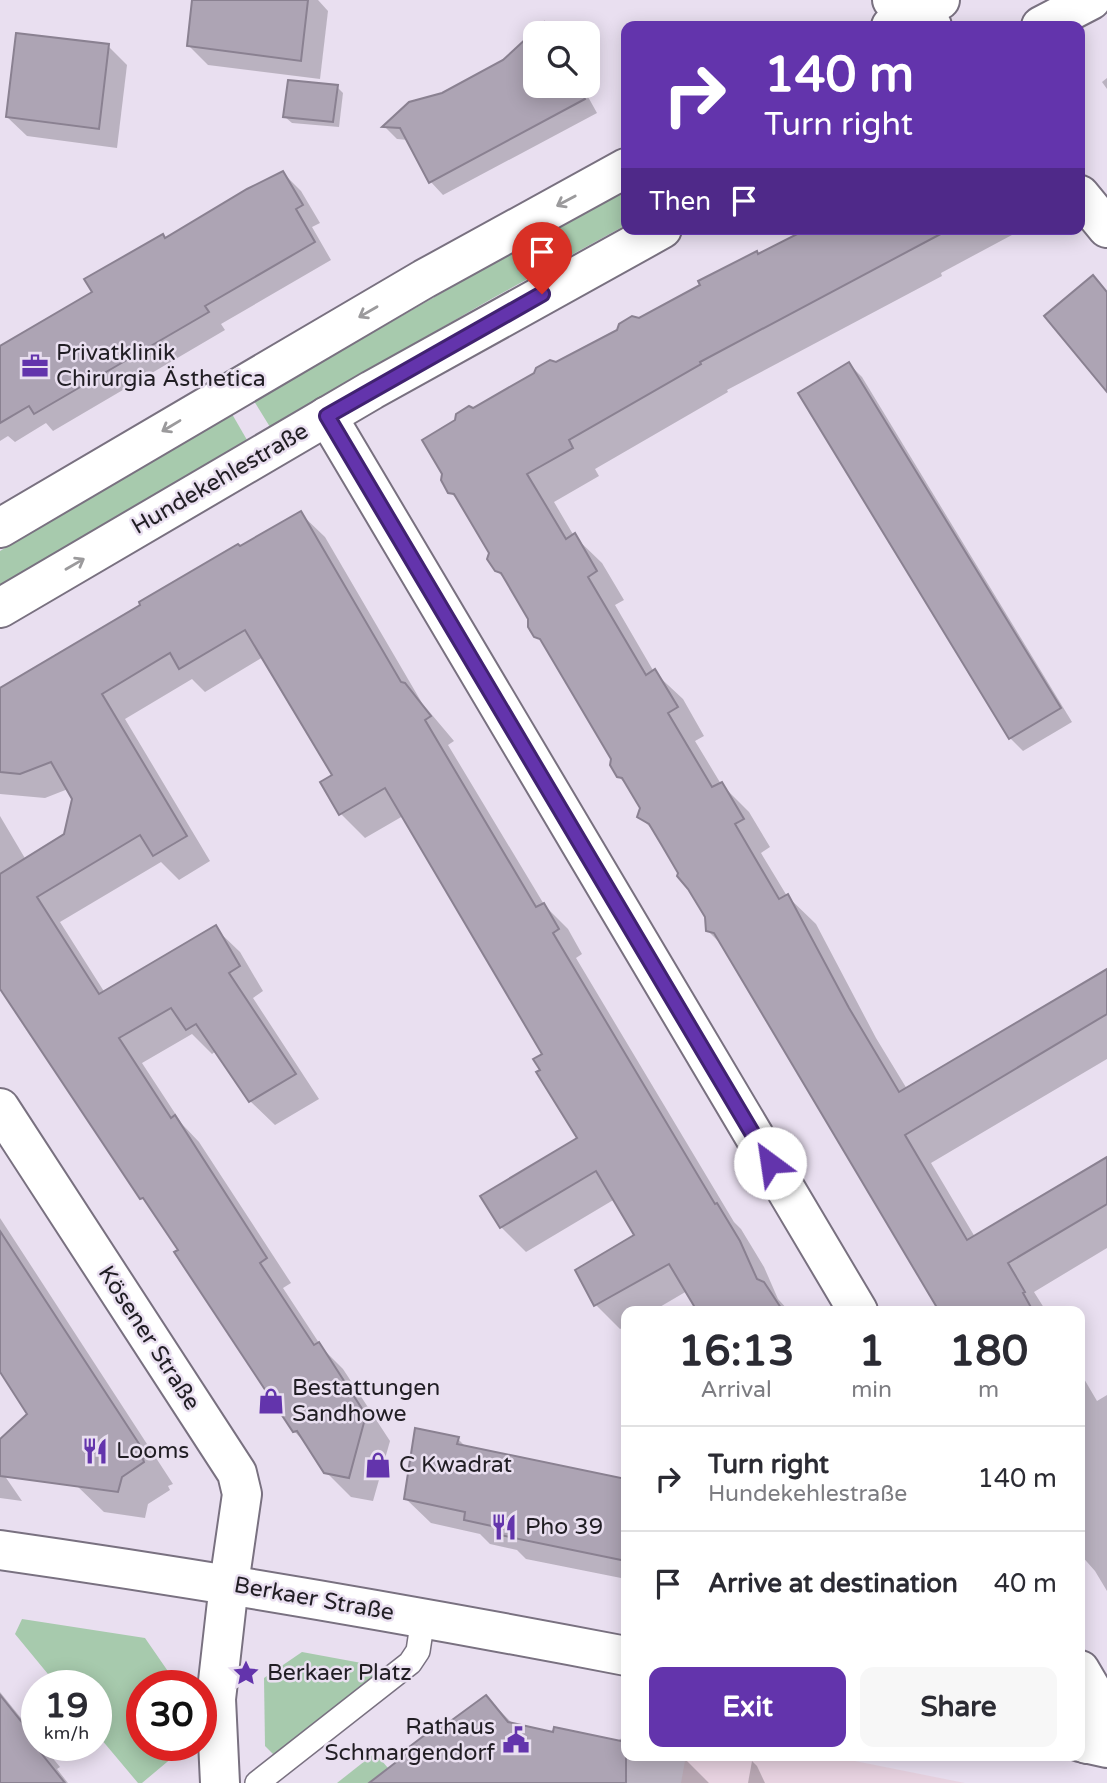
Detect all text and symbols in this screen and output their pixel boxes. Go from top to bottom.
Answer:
map controls [523,21,600,98]
button: search [523,21,600,98]
text: 140 m [764,46,914,105]
icon: right [649,49,740,140]
text: Turn right [764,106,913,144]
icon: arrive [725,182,763,220]
text: Then [649,186,711,217]
one-way arrow [557,194,577,208]
pin [512,222,572,294]
icon: arrive [523,233,561,271]
one-way arrow [358,306,379,319]
place label: Privatklinik Chirurgia Ästhetica [56,339,266,393]
office icon: Privatklinik Chirurgia Ästhetica [20,351,50,381]
street label: Hundekehlestraße [127,417,313,541]
one-way arrow [162,420,182,434]
one-way arrow [65,557,85,571]
position arrow [733,1126,807,1200]
street label: Kösener Straße [92,1261,206,1415]
text: 16:13 [678,1326,794,1377]
text: 1 [858,1326,885,1377]
text: 180 [949,1326,1028,1377]
place label: Bestattungen Sandhowe [292,1374,440,1428]
text: Arrival [701,1376,772,1404]
text: min [851,1376,892,1404]
text: m [978,1376,999,1404]
shop icon: Bestattungen Sandhowe [256,1386,286,1416]
restaurant icon: Looms [80,1436,110,1466]
place label: Looms [116,1437,189,1465]
text: Turn right [708,1449,829,1480]
shop icon: C Kwadrat [363,1450,393,1480]
place label: C Kwadrat [399,1451,512,1479]
icon: right [649,1460,687,1498]
text: 140 m [977,1463,1057,1494]
text: Hundekehlestraße [708,1480,907,1508]
restaurant icon: Pho 39 [489,1512,519,1542]
place label: Pho 39 [525,1513,603,1541]
icon: arrive [649,1565,687,1603]
text: Arrive at destination [708,1568,958,1599]
text: 40 m [994,1568,1057,1599]
street label: Berkaer Straße [232,1571,396,1627]
place icon: Berkaer Platz [231,1658,261,1688]
place label: Berkaer Platz [267,1659,412,1687]
button: Exit [649,1667,846,1747]
button: Share [860,1667,1057,1747]
speed limit sign: 30 [126,1670,217,1761]
text: 19 [45,1685,88,1727]
place label: Rathaus Schmargendorf [324,1713,495,1767]
text: km/h [44,1722,89,1744]
public building icon: Rathaus Schmargendorf [501,1725,531,1755]

